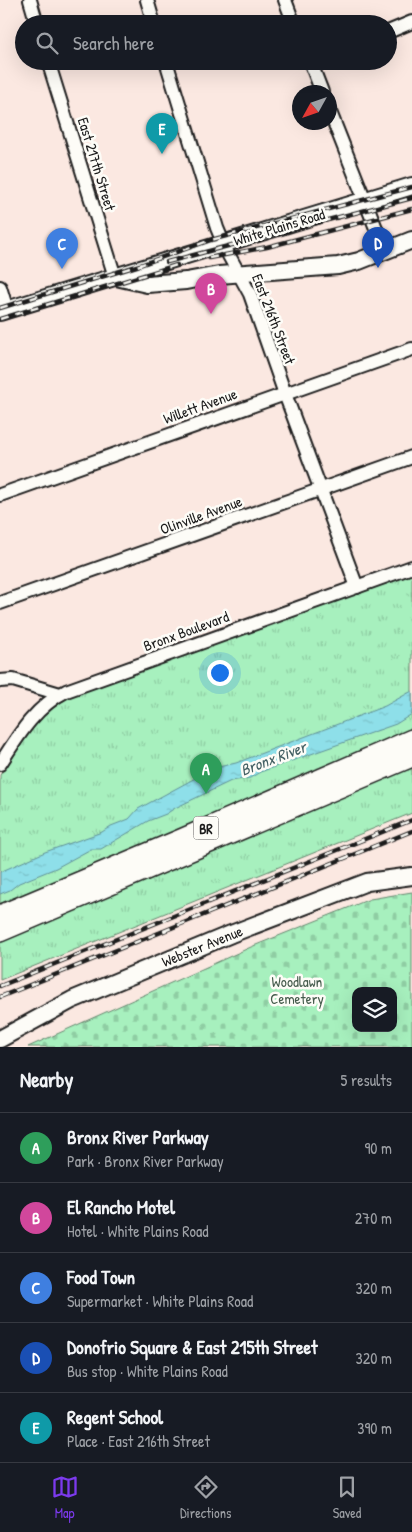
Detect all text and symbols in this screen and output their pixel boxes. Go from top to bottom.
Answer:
search box [15,15,397,70]
icon: search [33,29,61,57]
text: Search here [73,30,154,56]
north arrow [292,85,337,130]
pin: E [146,113,178,154]
street label: East 217th Street [73,115,121,214]
street label: White Plains Road [231,203,327,251]
pin: D [362,227,394,268]
pin: C [46,228,78,269]
street label: East 216th Street [247,271,301,368]
pin: B [195,273,227,314]
street label: Willett Avenue [160,383,240,429]
street label: Olinville Avenue [157,490,245,540]
street label: Bronx Boulevard [140,606,232,656]
your location [207,660,233,686]
water label: Bronx River [237,735,311,781]
pin: A [190,753,222,794]
road number: BR [194,816,218,840]
street label: Webster Avenue [158,920,246,972]
park label: Woodlawn Cemetery [270,971,324,1009]
map controls [352,987,397,1032]
button: layers [352,987,397,1032]
text: Nearby [20,1065,73,1094]
text: 5 results [341,1069,392,1091]
text: Bronx River Parkway [67,1124,209,1150]
text: A [32,1137,40,1159]
text: 90 m [364,1137,392,1159]
text: Park · Bronx River Parkway [67,1150,224,1172]
text: El Rancho Motel [67,1194,175,1220]
text: B [32,1207,40,1229]
text: 270 m [355,1207,392,1229]
text: Hotel · White Plains Road [67,1220,208,1242]
text: Food Town [67,1264,135,1290]
text: C [32,1277,40,1299]
text: 320 m [356,1277,392,1299]
text: Supermarket · White Plains Road [67,1290,253,1312]
text: Donofrio Square & East 215th Street [67,1334,318,1360]
text: D [32,1347,40,1369]
text: 320 m [356,1347,392,1369]
text: Bus stop · White Plains Road [67,1360,228,1382]
text: Regent School [67,1404,163,1430]
text: E [32,1417,40,1439]
text: 390 m [357,1417,392,1439]
text: Place · East 216th Street [67,1430,210,1452]
tab: Map [51,1473,79,1522]
tab: Directions [180,1473,231,1522]
tab: Saved [333,1473,361,1522]

